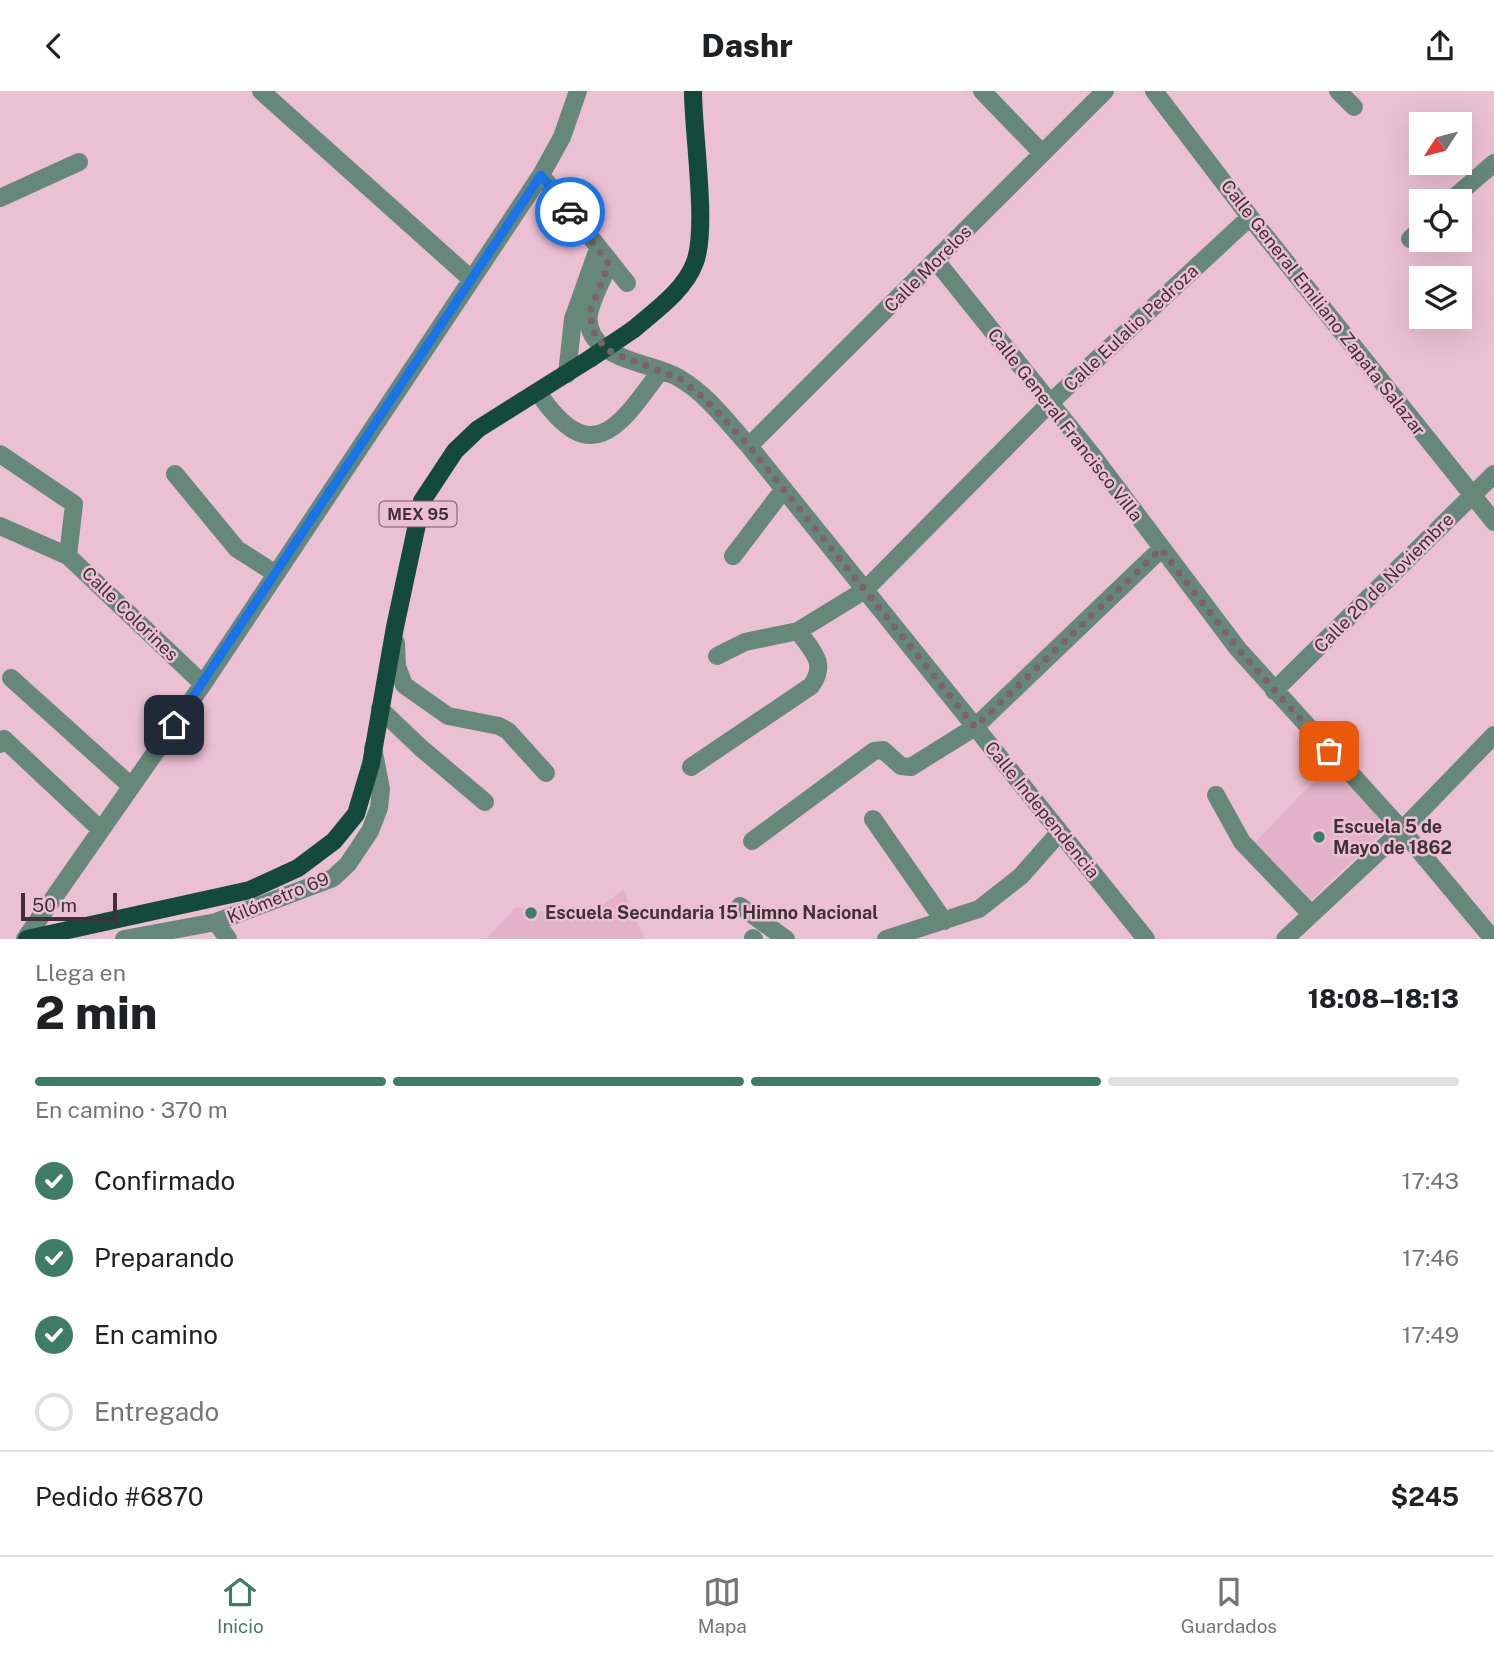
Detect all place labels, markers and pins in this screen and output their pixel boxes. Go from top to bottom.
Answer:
pin [144,695,204,755]
pin [1299,721,1359,781]
place label: Escuela 5 de Mayo de 1862 [1333,816,1452,858]
marker: Escuela 5 de Mayo de 1862 [1311,829,1327,845]
place label: Escuela Secundaria 15 Himno Nacional [545,902,878,923]
marker: Escuela Secundaria 15 Himno Nacional [523,905,539,921]

